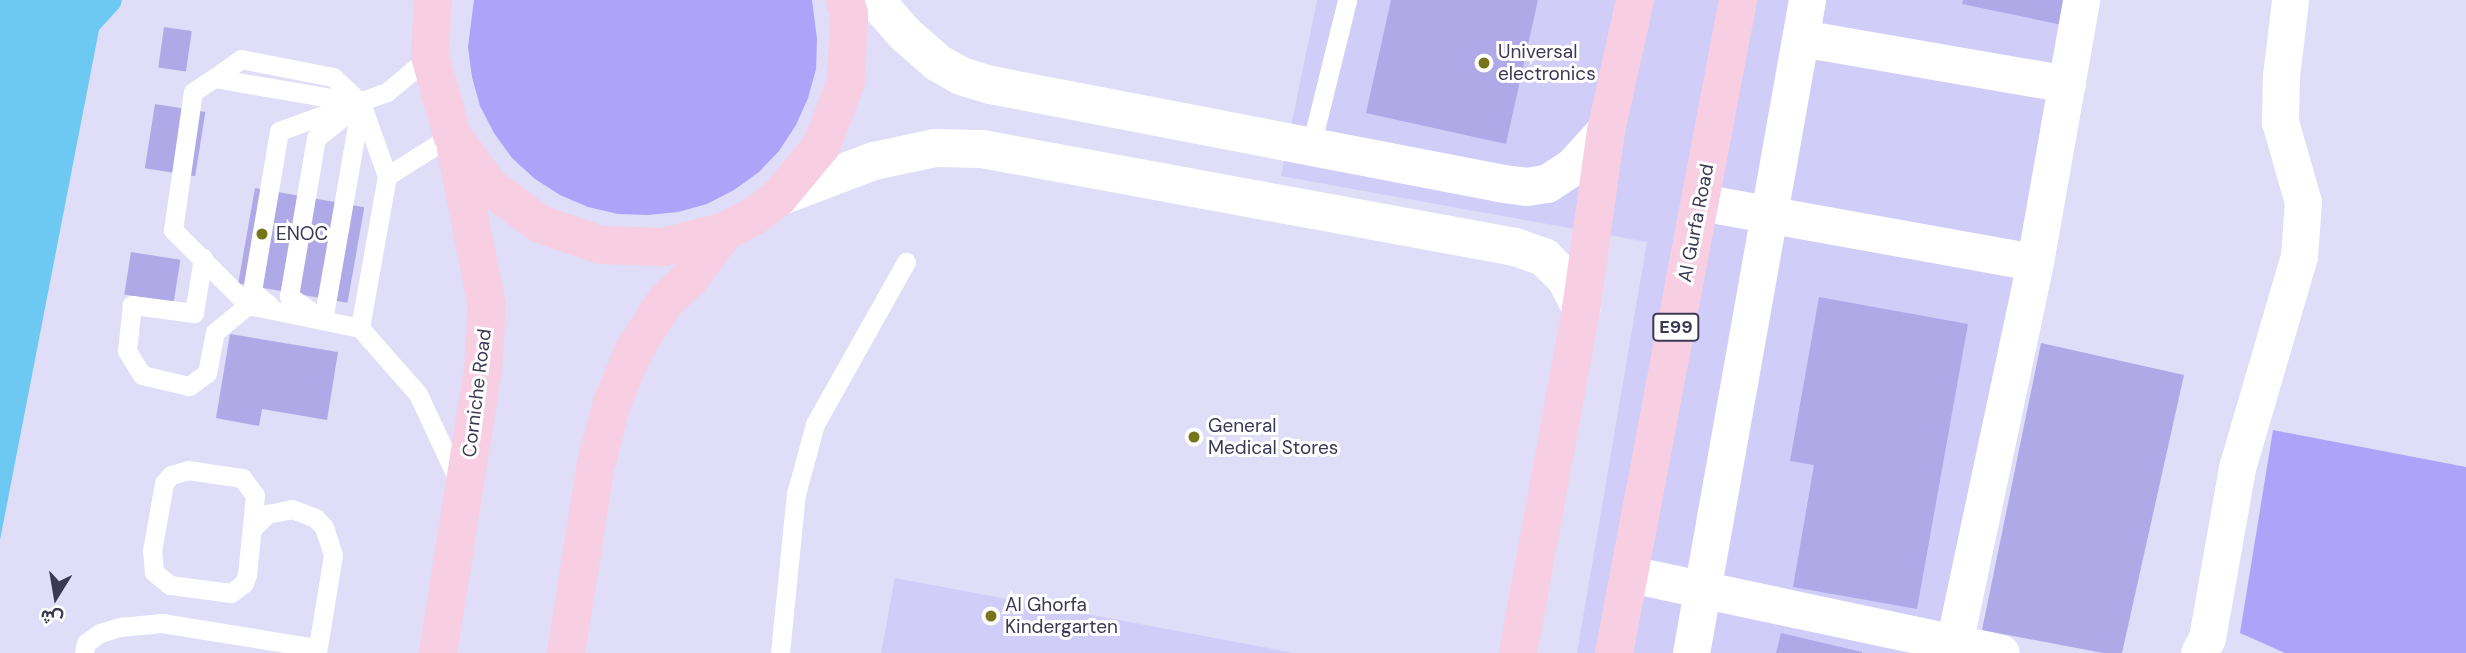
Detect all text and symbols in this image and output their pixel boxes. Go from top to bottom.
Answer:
place label: Universal electronics [1498,41,1596,85]
marker: Universal electronics [1476,55,1492,71]
street label: Al Gurfa Road [1673,162,1719,284]
place label: ENOC [276,223,328,245]
marker: ENOC [254,226,270,242]
road number: E99 [1652,312,1700,342]
street label: Corniche Road [458,327,496,459]
place label: General Medical Stores [1208,415,1338,459]
marker: General Medical Stores [1186,429,1202,445]
north arrow [21,562,91,632]
place label: Al Ghorfa Kindergarten [1005,594,1118,638]
text: ش [38,604,65,633]
marker: Al Ghorfa Kindergarten [983,608,999,624]

